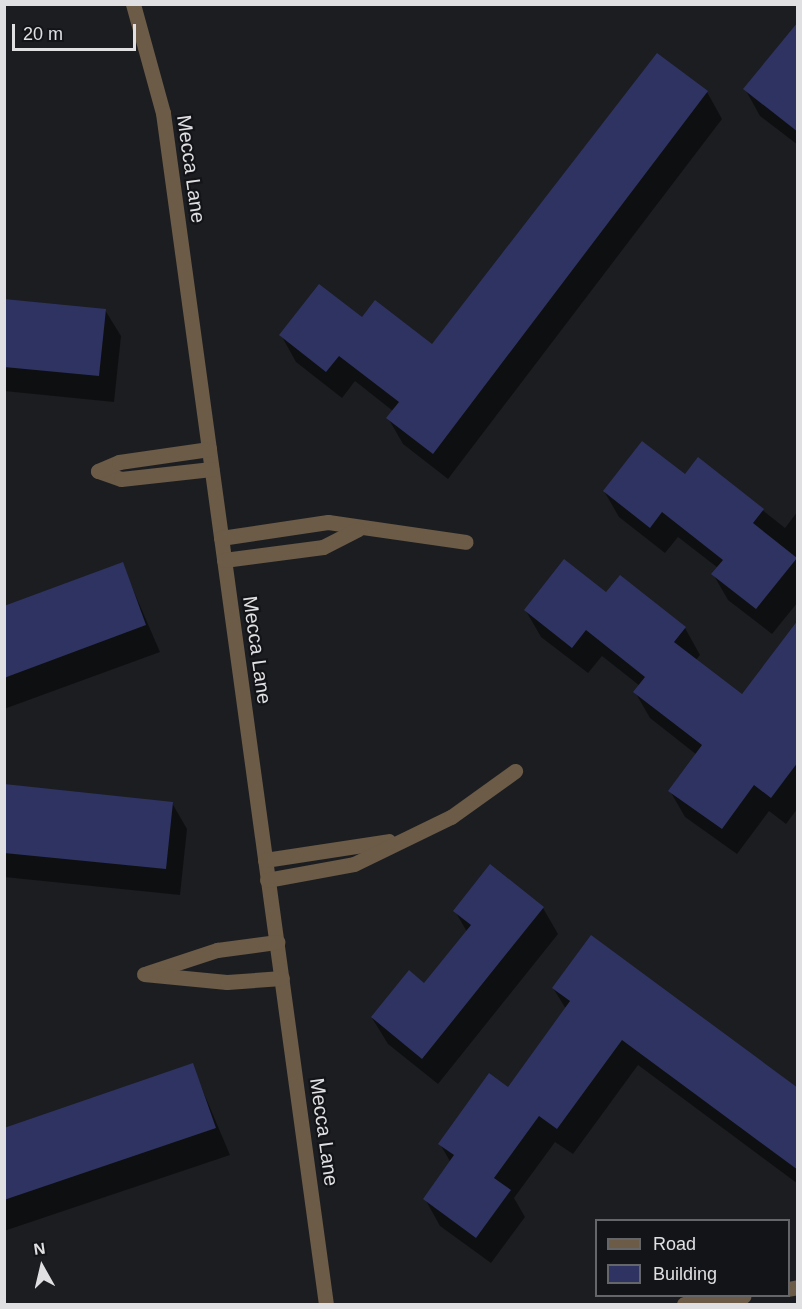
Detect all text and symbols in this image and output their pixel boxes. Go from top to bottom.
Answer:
scale bar [15,12,140,50]
text: 20 m [23,24,63,44]
street label: Mecca Lane [172,113,210,225]
street label: Mecca Lane [238,594,276,706]
street label: Mecca Lane [305,1076,343,1188]
legend [595,1219,790,1297]
text: Road [653,1234,696,1254]
north arrow [12,1237,72,1297]
text: N [33,1239,46,1258]
text: Building [653,1264,717,1284]

